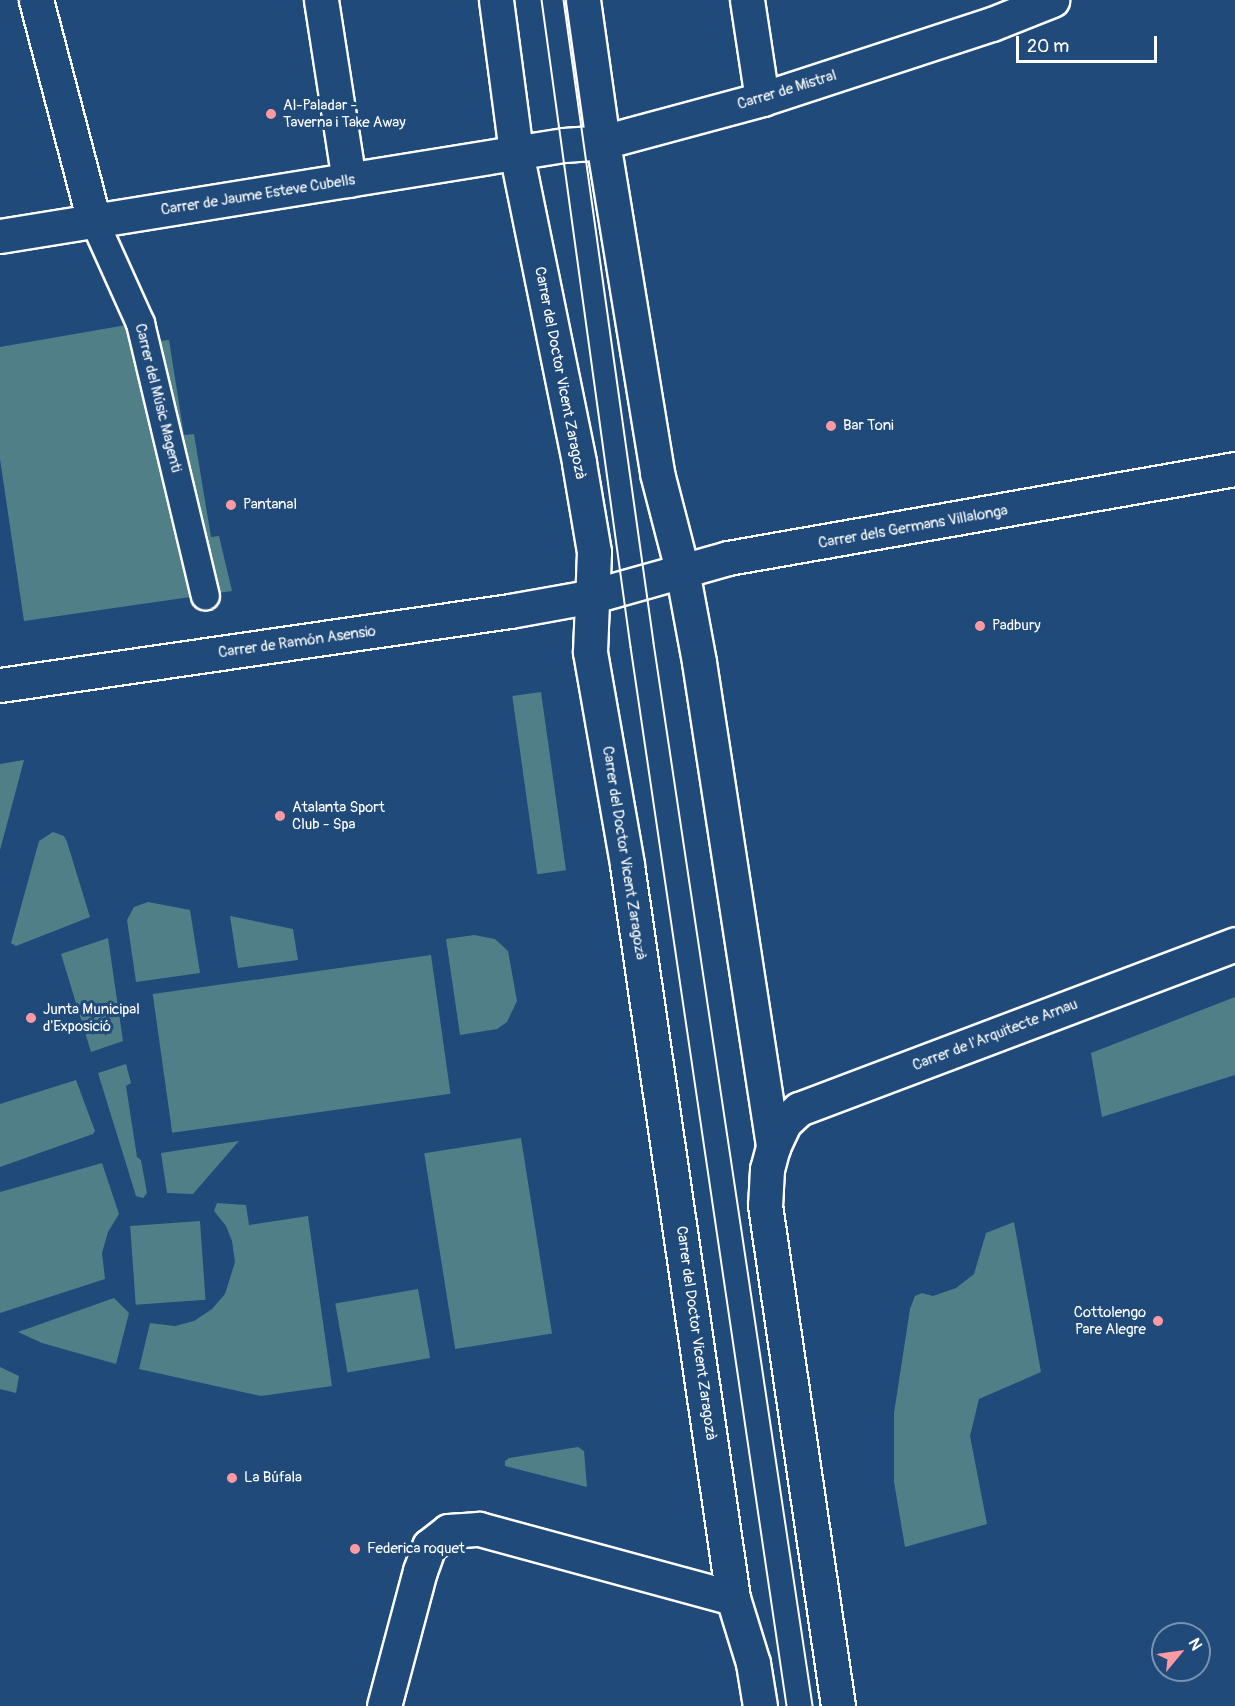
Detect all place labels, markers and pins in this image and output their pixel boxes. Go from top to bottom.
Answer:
place label: Al-Paladar - Taverna i Take Away [283,96,406,131]
marker: Al-Paladar - Taverna i Take Away [264,107,278,121]
place label: Bar Toni [843,417,894,435]
marker: Bar Toni [824,419,838,433]
place label: Pantanal [243,496,297,514]
marker: Pantanal [224,498,238,512]
place label: Padbury [992,617,1041,635]
marker: Padbury [973,619,987,633]
place label: Atalanta Sport Club - Spa [292,798,385,833]
marker: Atalanta Sport Club - Spa [273,809,287,823]
place label: Junta Municipal d'Exposició [43,1000,140,1035]
marker: Junta Municipal d'Exposició [24,1011,38,1025]
place label: Cottolengo Pare Alegre [1074,1303,1146,1338]
marker: Cottolengo Pare Alegre [1151,1314,1165,1328]
place label: La Búfala [244,1469,302,1487]
marker: La Búfala [225,1471,239,1485]
place label: Federica roquet [367,1540,465,1558]
marker: Federica roquet [348,1542,362,1556]

